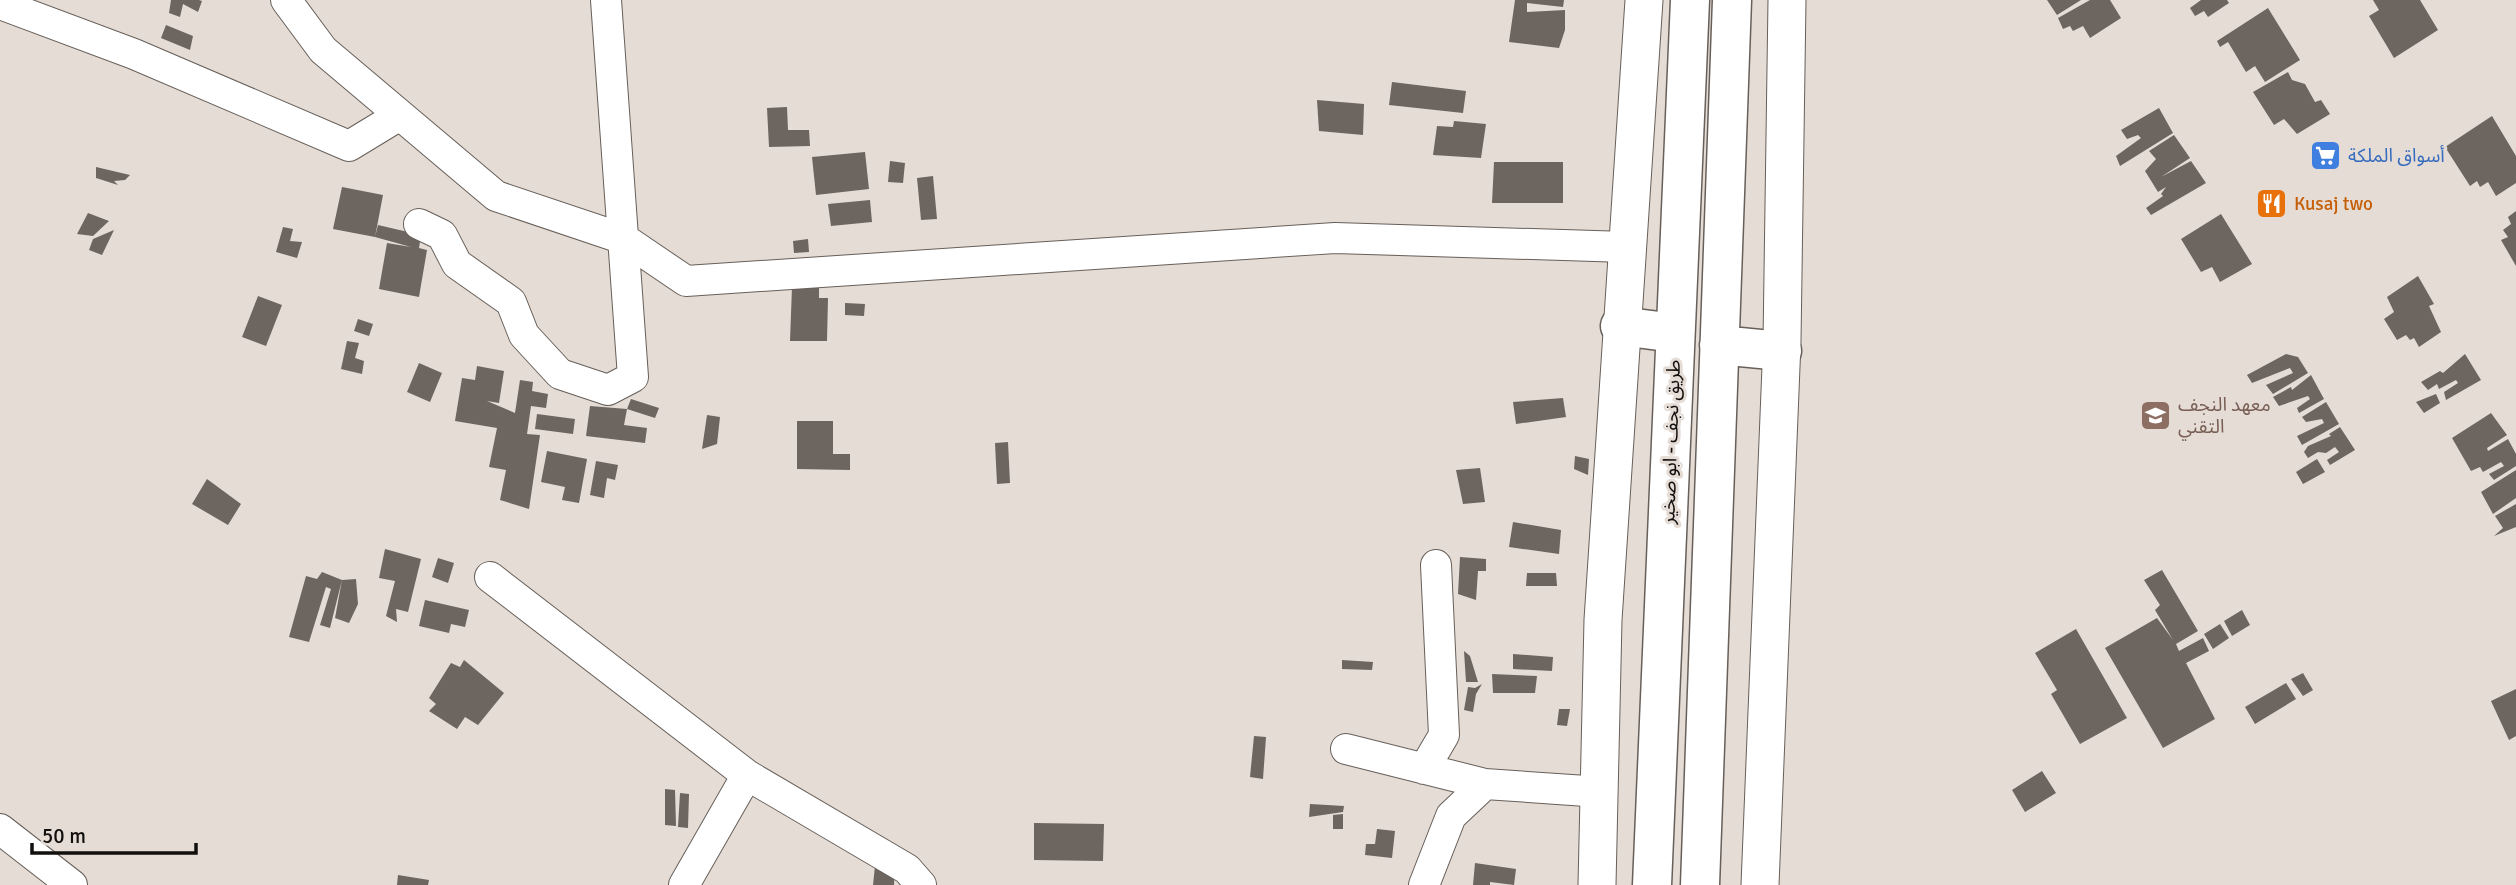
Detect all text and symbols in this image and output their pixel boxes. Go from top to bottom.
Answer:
supermarket icon: أسواق الملكة [2308,138,2342,172]
place label: أسواق الملكة [2348,144,2445,168]
restaurant icon: Kusaj two [2254,186,2288,220]
place label: Kusaj two [2294,192,2373,216]
street label: طريق نجف - ابو صخير [1656,359,1686,526]
place label: معهد النجف التقني [2178,393,2271,441]
school or university icon: معهد النجف التقني [2138,398,2172,432]
scale bar [32,812,196,856]
text: 50 m [42,823,86,849]

